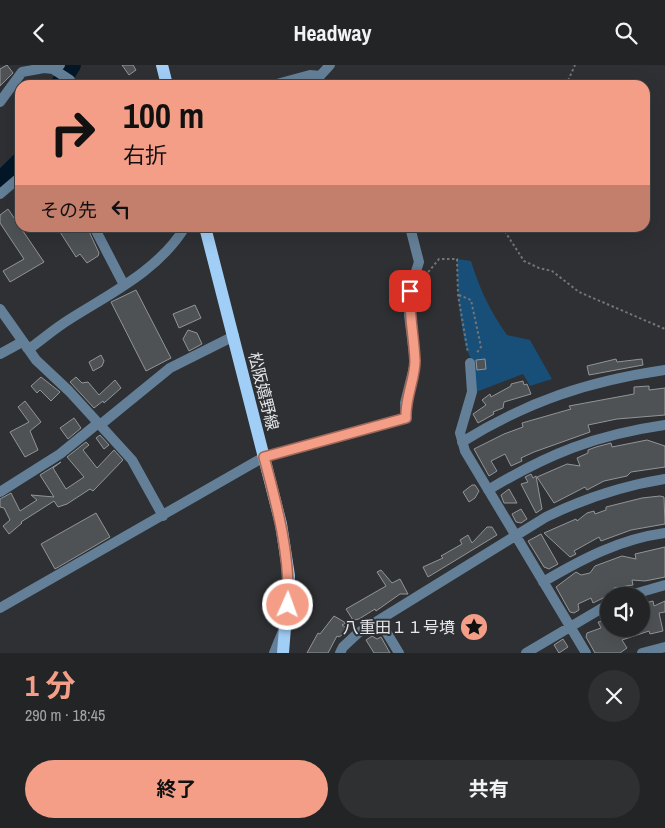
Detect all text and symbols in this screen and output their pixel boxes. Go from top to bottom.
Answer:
text: Headway [293,18,372,48]
icon: back [25,19,53,47]
icon: search [612,19,640,47]
text: 100 m [123,92,204,139]
icon: right [40,100,105,165]
text: 右折 [123,140,167,170]
icon: left [107,195,135,223]
text: その先 [40,197,97,223]
pin [389,270,431,312]
icon: arrive [396,277,424,305]
street label: 松阪嬉野線 [244,350,284,432]
position arrow [261,578,313,630]
map controls [600,587,650,637]
button: sound [600,587,650,637]
place icon: 八重田１１号墳 [459,612,489,642]
place label: 八重田１１号墳 [343,616,455,638]
text: 1 分 [25,665,76,705]
button: close [588,670,640,722]
text: 290 m · 18:45 [25,704,105,726]
button: 終了 [25,760,328,818]
button: 共有 [338,760,640,818]

